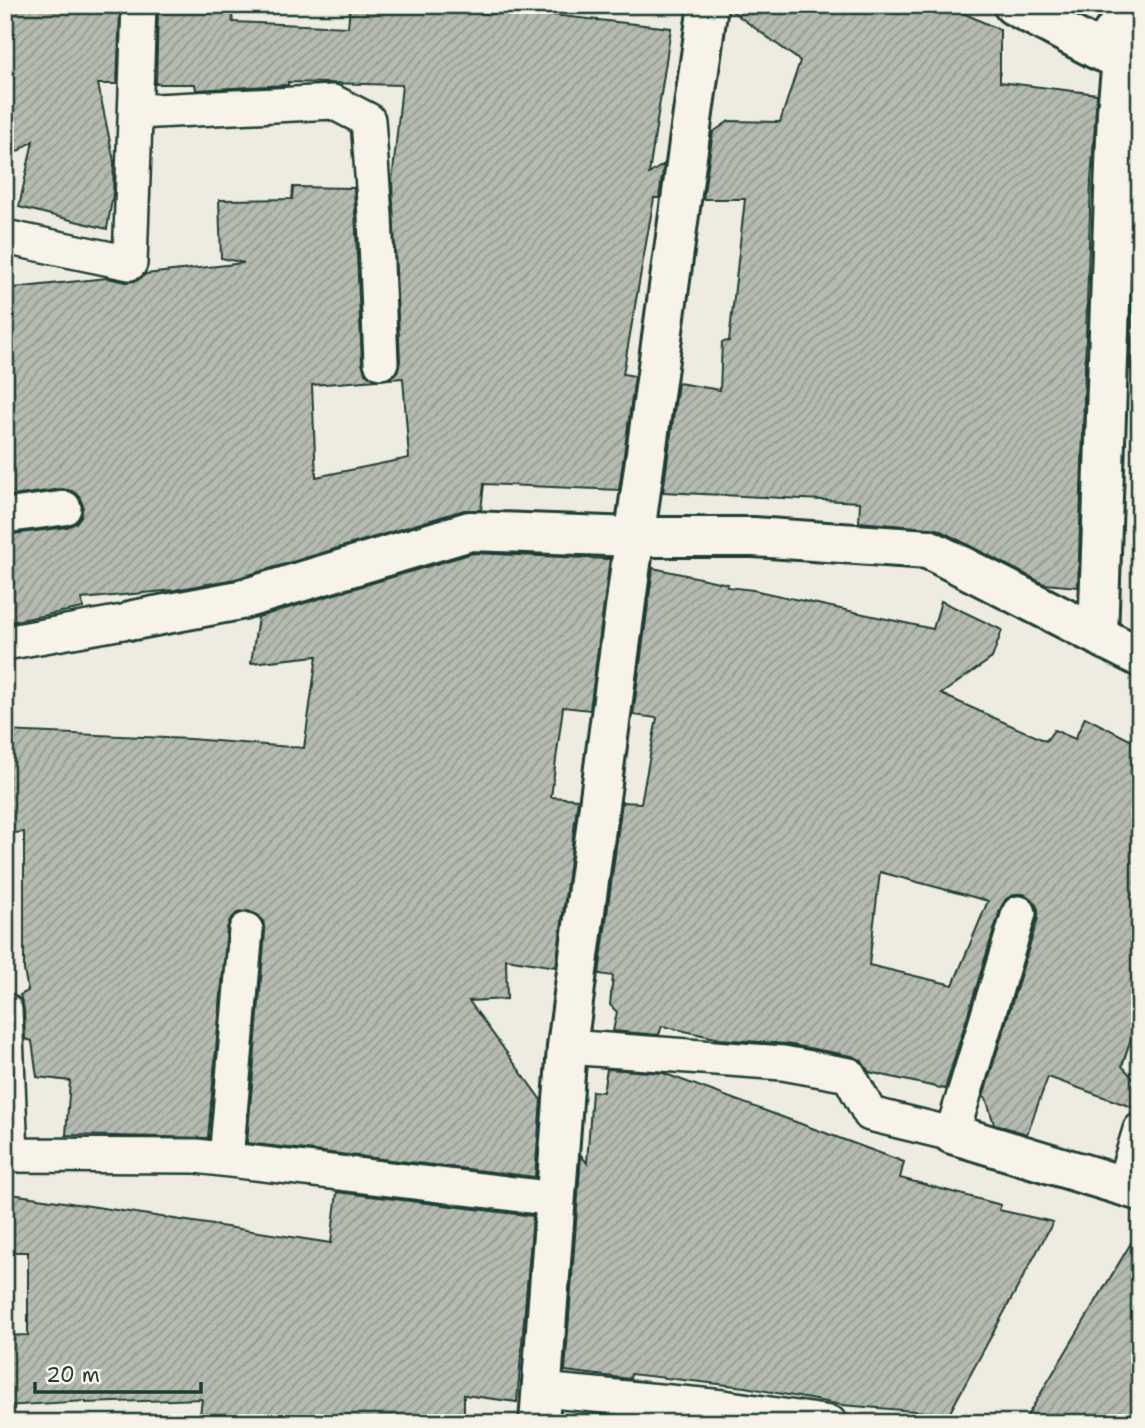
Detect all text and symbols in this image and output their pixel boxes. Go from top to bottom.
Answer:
scale bar [35,1351,201,1395]
text: 20 m [46,1361,100,1389]

